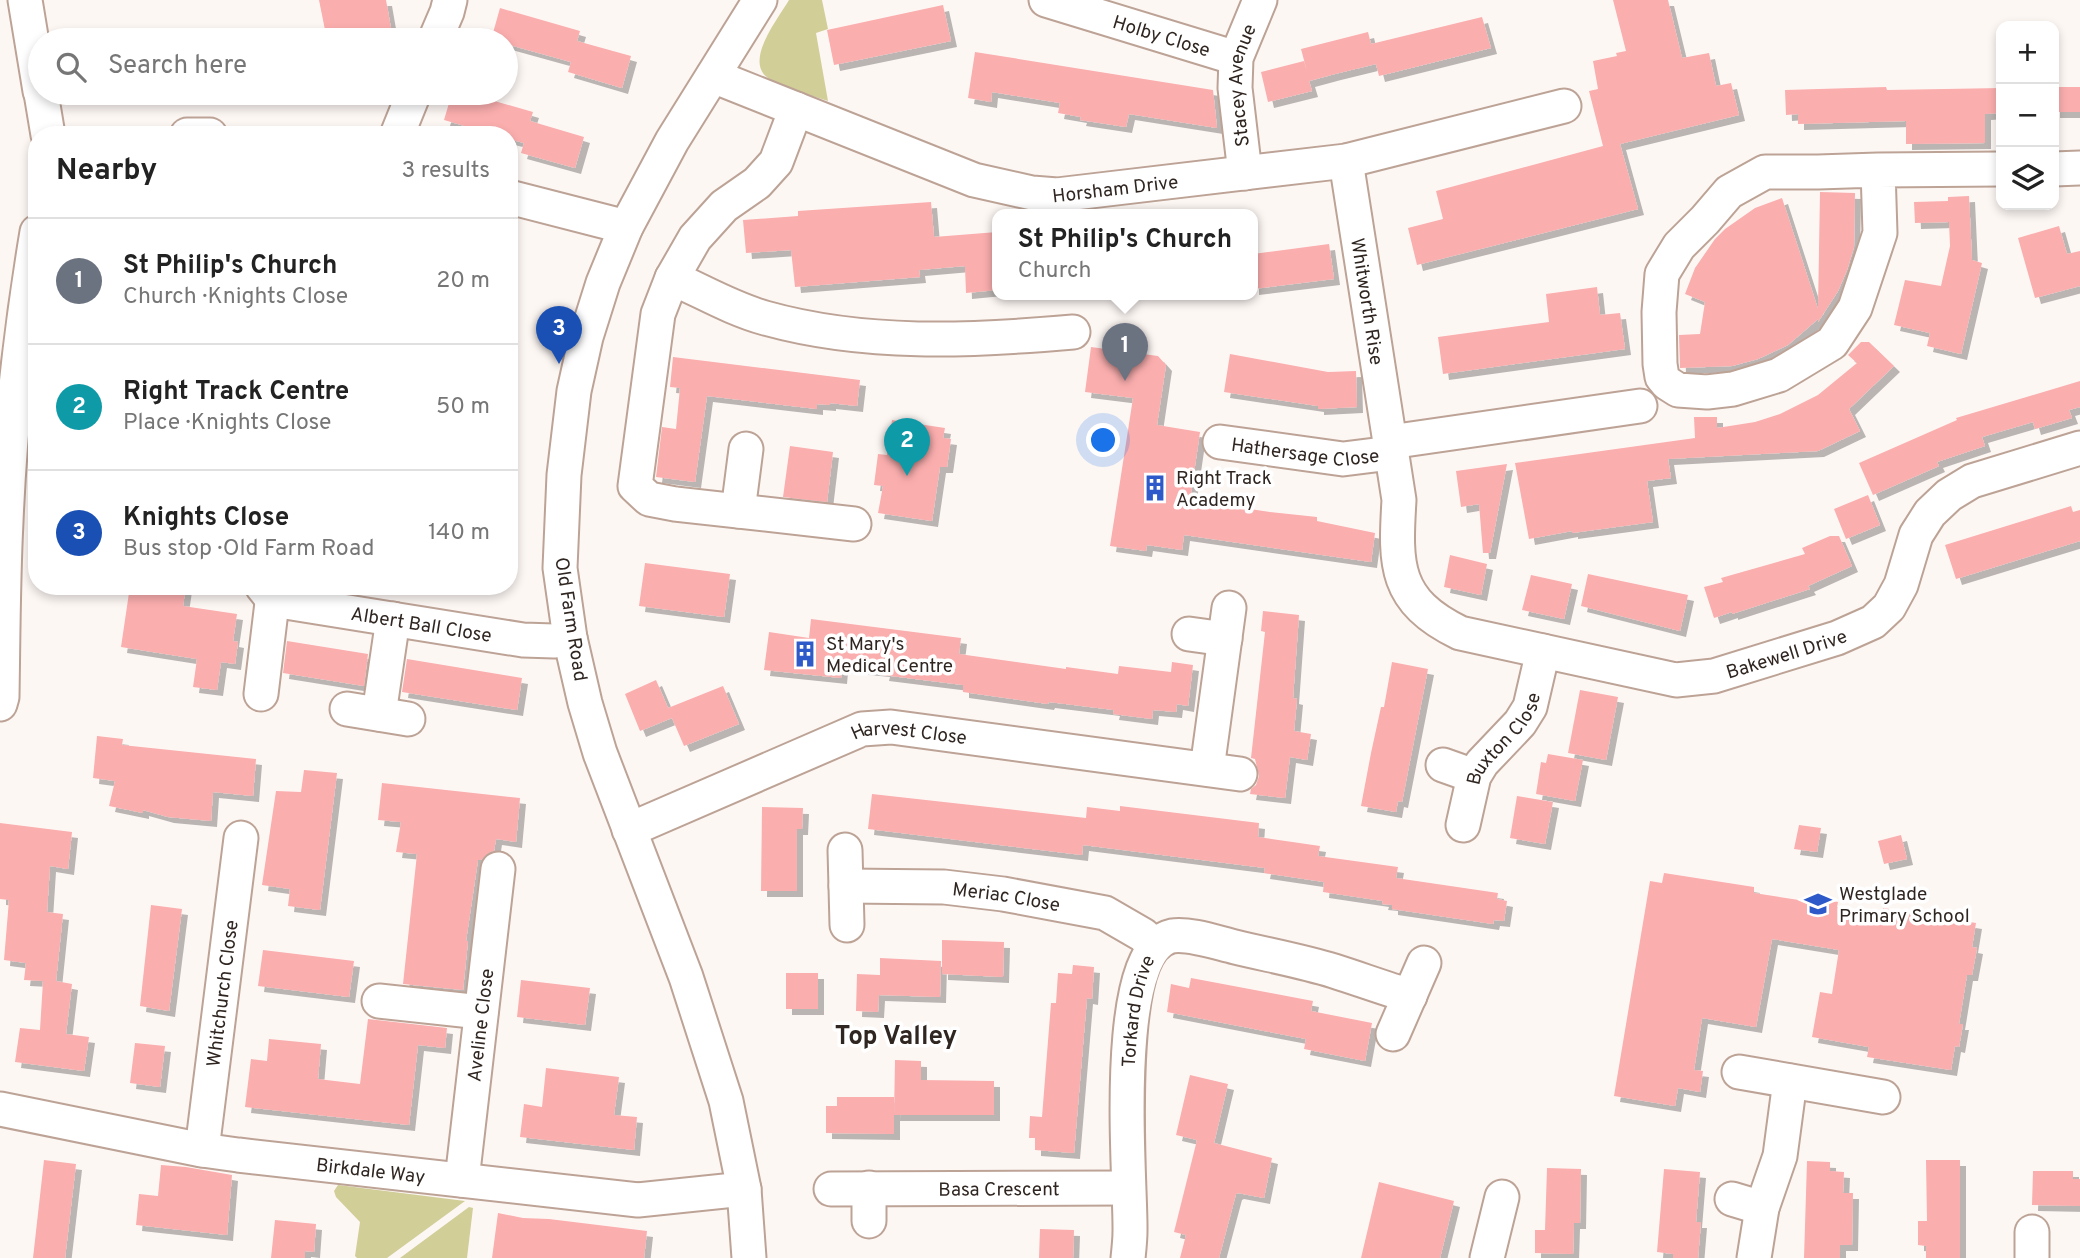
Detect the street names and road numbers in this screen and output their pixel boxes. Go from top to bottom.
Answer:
street label: Holby Close [1109,11,1213,63]
street label: Stacey Avenue [1225,21,1263,148]
street label: Horsham Drive [1051,171,1180,209]
street label: Whitworth Rise [1344,236,1388,367]
street label: Hathersage Close [1230,434,1381,473]
street label: Old Farm Road [548,556,592,683]
street label: Albert Ball Close [349,603,493,649]
street label: Bakewell Drive [1723,625,1851,686]
street label: Buxton Close [1462,690,1547,787]
street label: Harvest Close [847,717,968,751]
street label: Meriac Close [951,878,1062,918]
street label: Whitchurch Close [203,919,245,1068]
street label: Torkard Drive [1118,951,1161,1068]
street label: Aveline Close [463,967,500,1083]
street label: Birkdale Way [315,1154,426,1190]
street label: Basa Crescent [938,1178,1060,1203]

